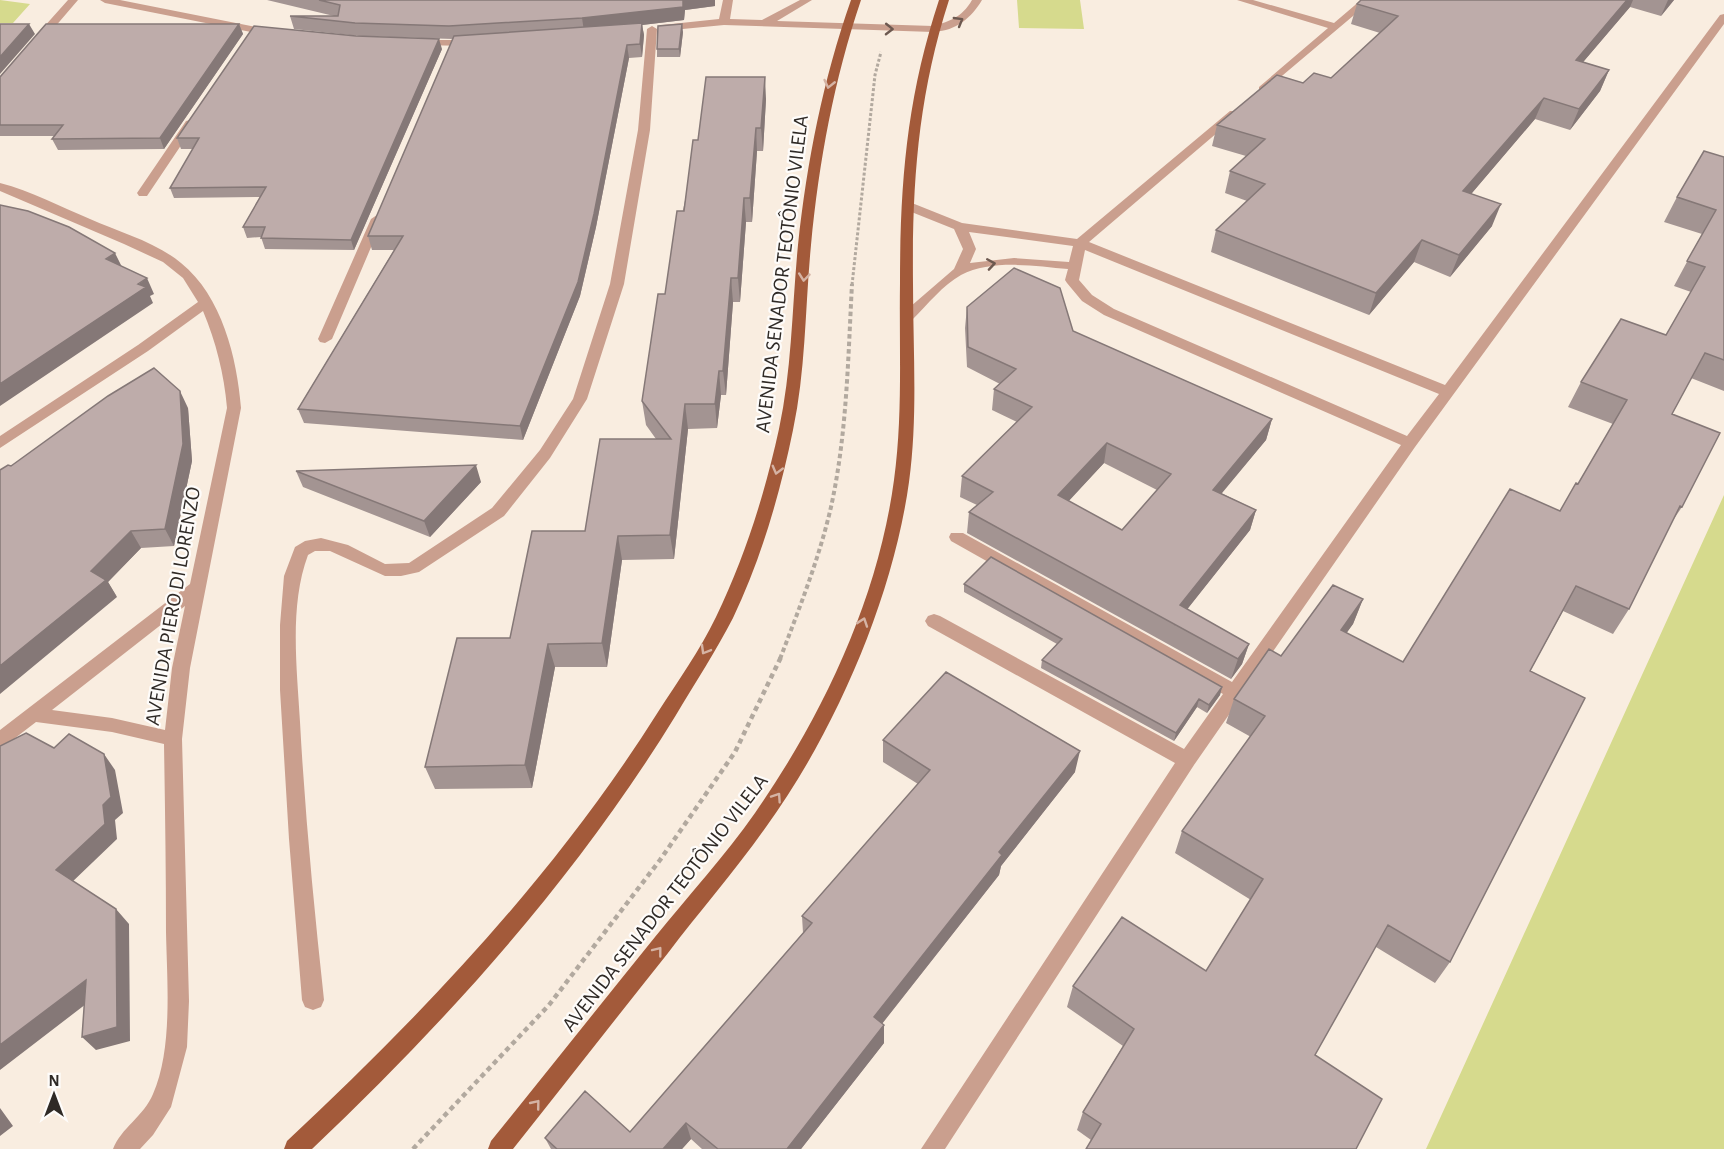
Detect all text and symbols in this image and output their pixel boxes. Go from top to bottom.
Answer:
one-way arrow [953,16,963,28]
one-way arrow [884,22,893,35]
one-way arrow [823,79,836,89]
street label: AVENIDA SENADOR TEOTÔNIO VILELA [750,114,812,434]
one-way arrow [986,259,995,271]
one-way arrow [798,273,811,282]
one-way arrow [772,464,784,475]
street label: AVENIDA PIERO DI LORENZO [142,485,204,727]
one-way arrow [855,617,868,628]
one-way arrow [700,644,712,654]
street label: AVENIDA SENADOR TEOTÔNIO VILELA [557,769,772,1036]
one-way arrow [769,792,780,803]
one-way arrow [650,947,661,958]
north arrow [24,1065,84,1125]
text: N [48,1073,60,1089]
one-way arrow [529,1100,540,1111]

